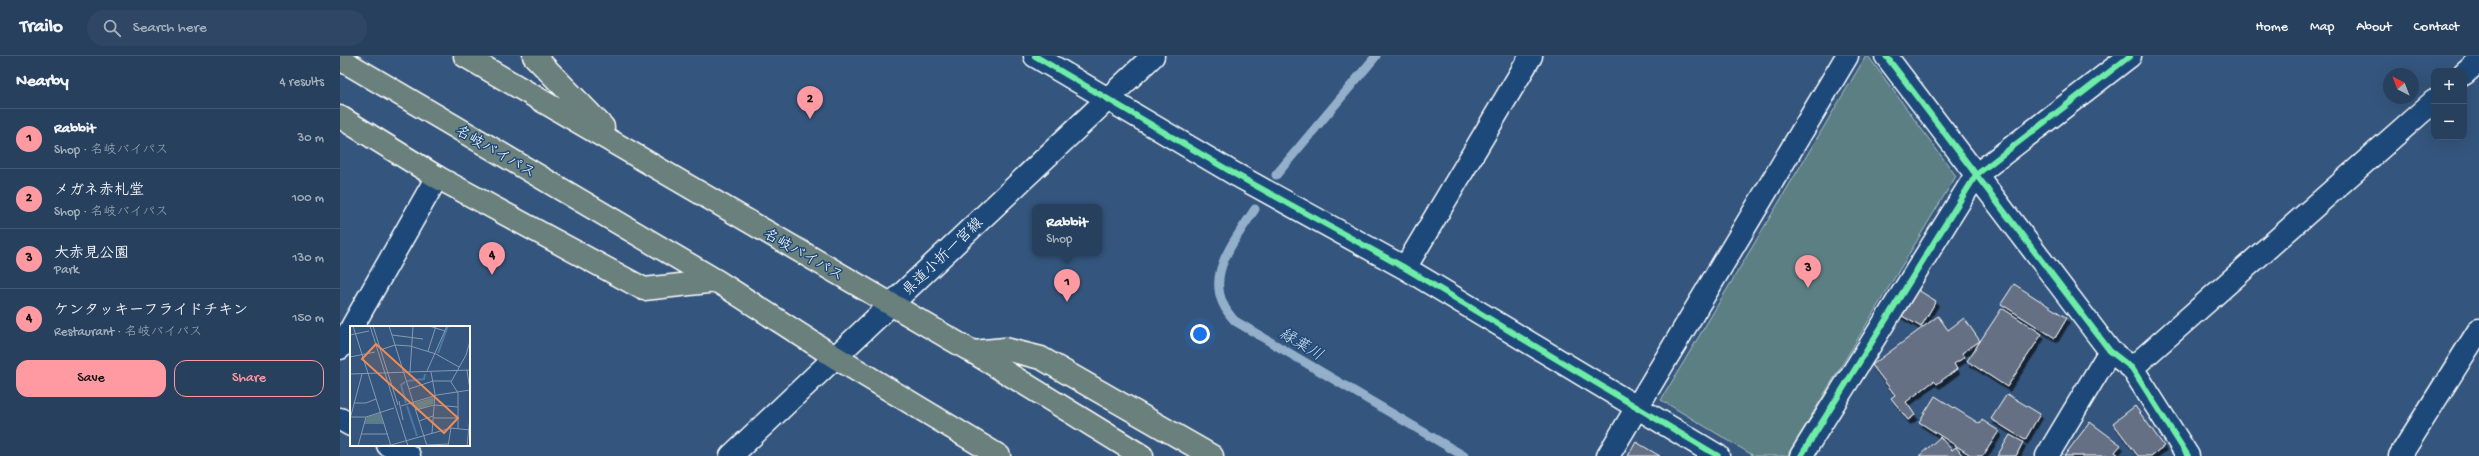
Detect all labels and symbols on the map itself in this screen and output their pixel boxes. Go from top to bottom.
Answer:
north arrow [2383,68,2419,104]
pin: 2 [797,86,823,119]
street label: 名岐バイパス [452,123,538,183]
street label: 県道小折一宮線 [899,214,987,300]
street label: 名岐バイパス [760,226,846,286]
pin: 4 [479,242,505,275]
pin: 3 [1795,255,1821,288]
pin: 1 [1054,269,1080,302]
your location [1190,324,1210,344]
water label: 縁葉川 [1275,325,1326,367]
inset map [350,326,470,446]

